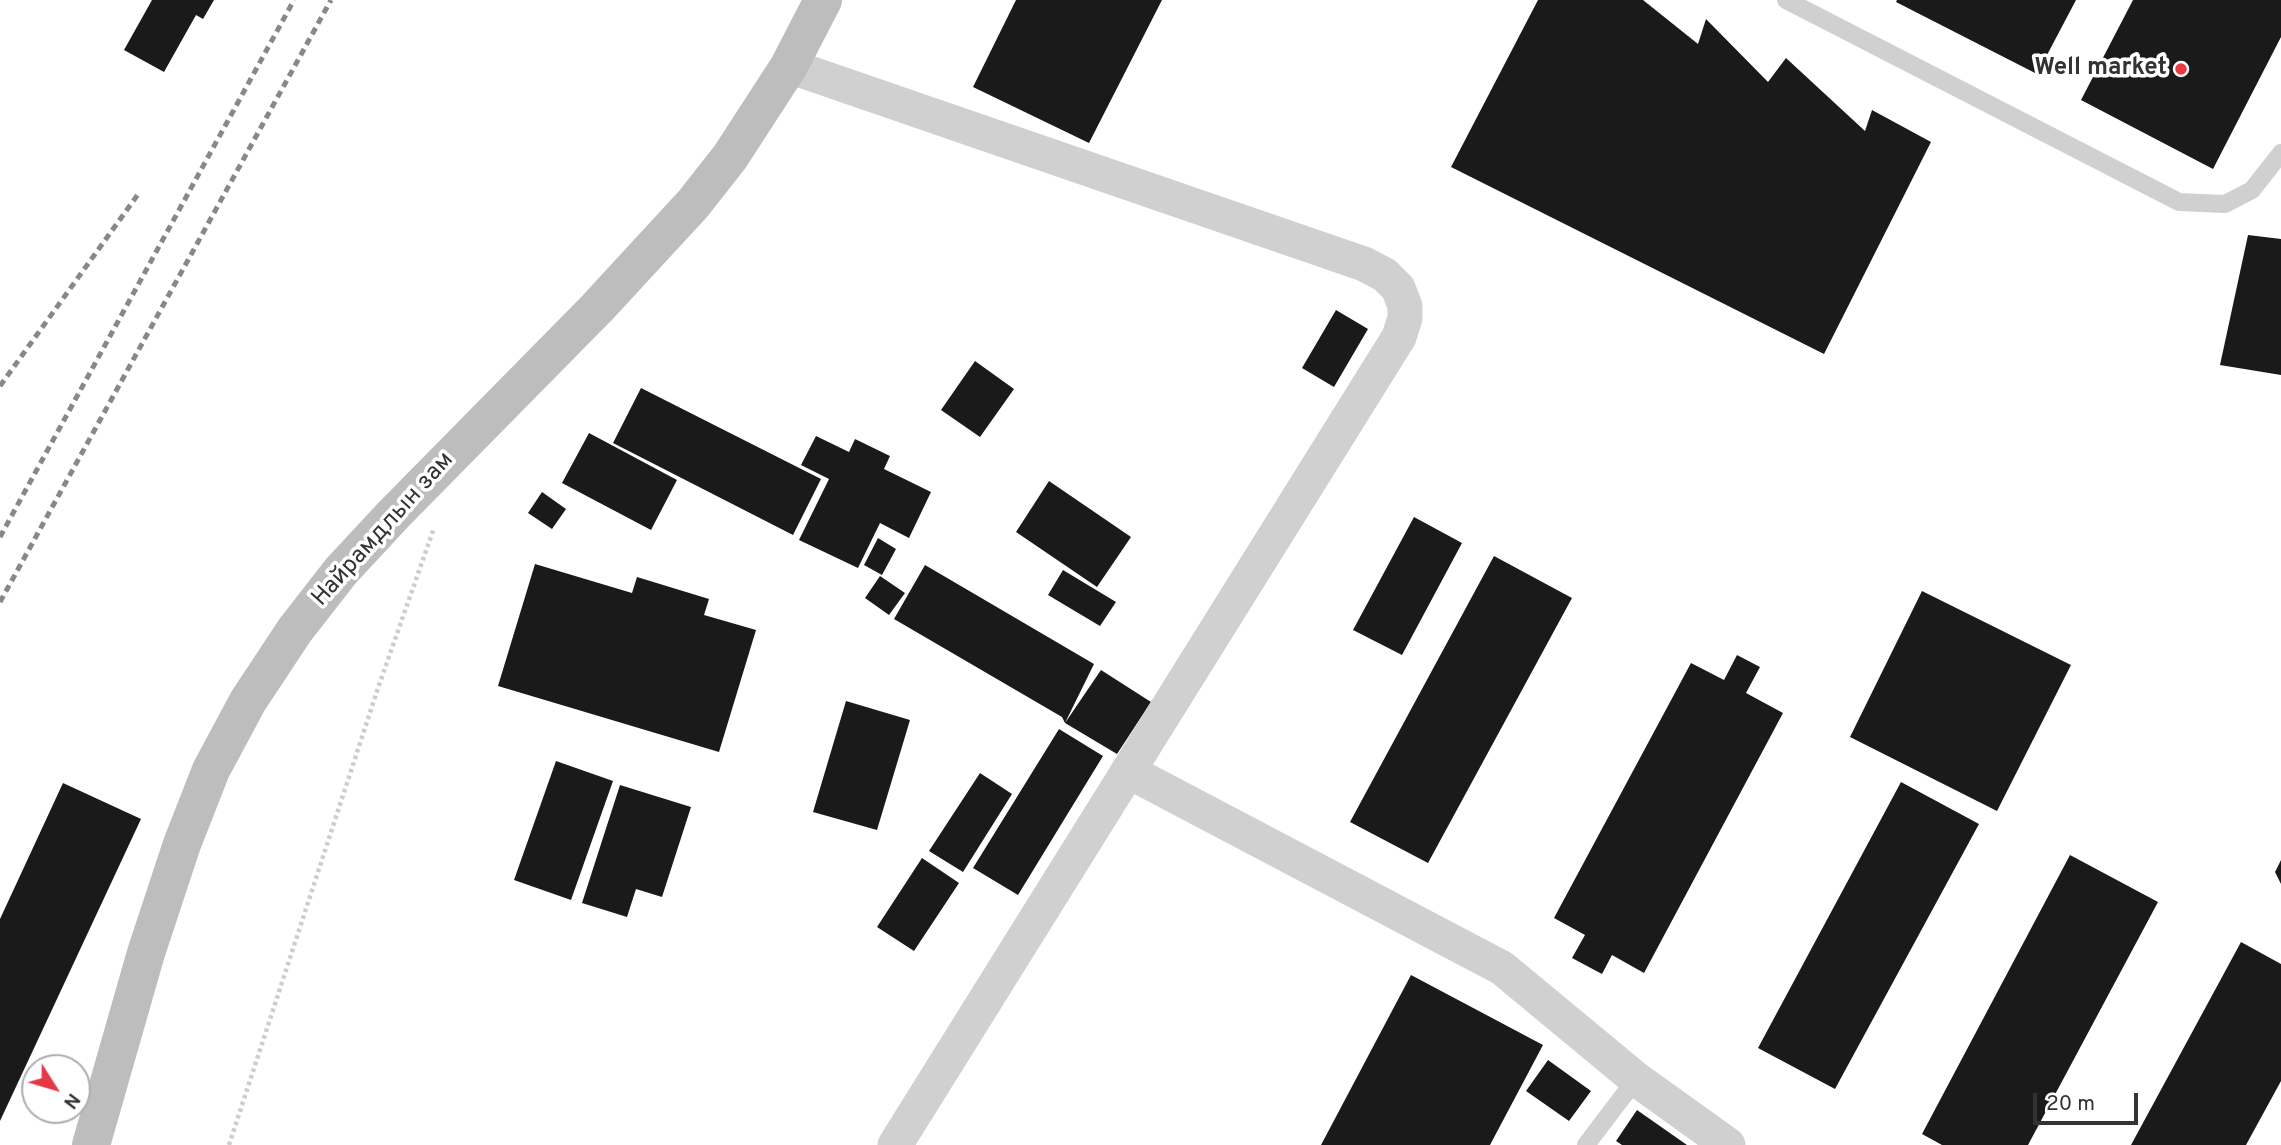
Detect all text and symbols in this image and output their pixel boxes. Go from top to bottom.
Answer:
place label: Well market [2034,55,2167,83]
marker: Well market [2173,61,2189,77]
street label: Найрамдлын зам [307,447,461,613]
north arrow [21,1054,91,1124]
scale bar [2036,1078,2141,1122]
text: N [57,1088,85,1113]
text: 20 m [2046,1091,2095,1118]

